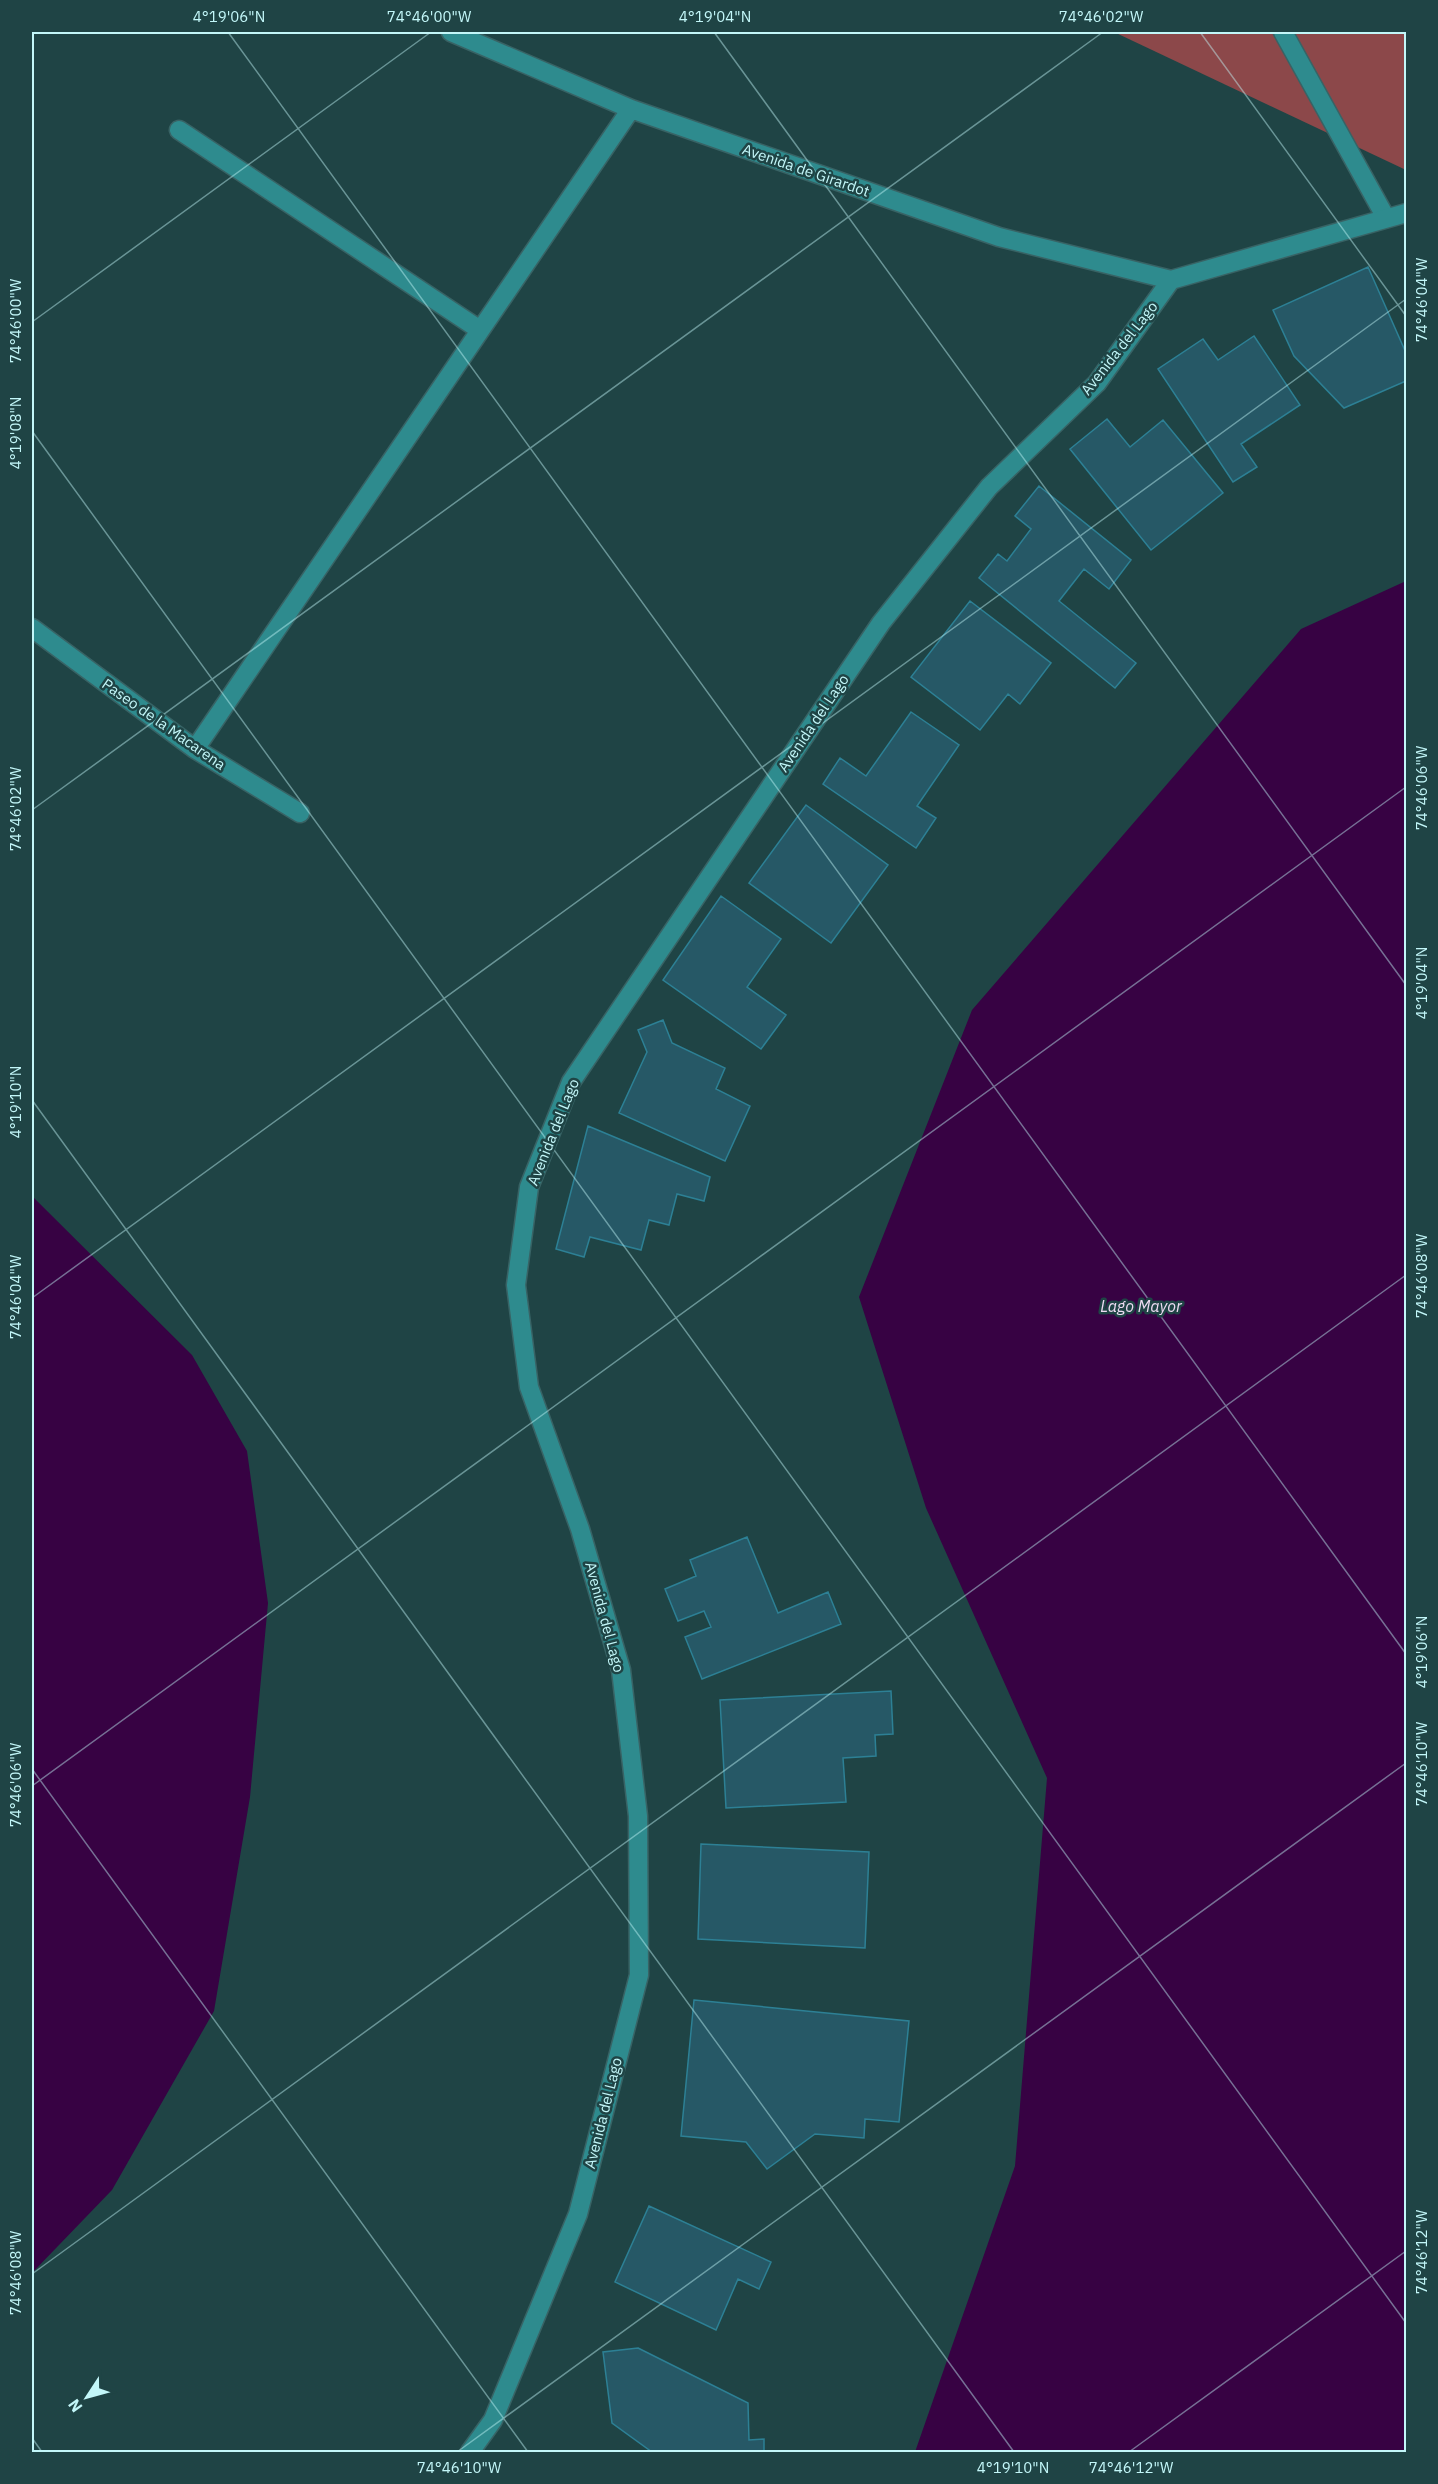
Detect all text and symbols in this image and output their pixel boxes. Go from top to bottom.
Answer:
text: 4°19'06"N [193,7,265,26]
text: 74°46'00"W [387,7,472,26]
text: 4°19'04"N [679,7,751,26]
text: 74°46'02"W [1059,7,1144,26]
street label: Avenida de Girardot [740,139,872,201]
text: 74°46'04"W [1412,257,1431,342]
text: 74°46'00"W [6,278,25,363]
street label: Avenida del Lago [1077,297,1161,399]
text: 4°19'08"N [6,397,25,469]
street label: Avenida del Lago [773,671,853,775]
street label: Paseo de la Macarena [99,674,229,774]
text: 74°46'06"W [1412,745,1431,830]
text: 74°46'02"W [6,766,25,851]
text: 4°19'04"N [1412,947,1431,1019]
text: 4°19'10"N [6,1066,25,1138]
street label: Avenida del Lago [523,1076,583,1188]
text: 74°46'08"W [1412,1233,1431,1318]
text: 74°46'04"W [6,1254,25,1339]
water label: Lago Mayor [1100,1296,1183,1316]
street label: Avenida del Lago [581,1560,629,1674]
text: 4°19'06"N [1412,1616,1431,1688]
text: 74°46'10"W [1412,1721,1431,1806]
text: 74°46'06"W [6,1742,25,1827]
street label: Avenida del Lago [580,2056,626,2170]
text: 74°46'12"W [1412,2209,1431,2294]
text: 74°46'08"W [6,2230,25,2315]
north arrow [57,2367,117,2427]
text: N [63,2395,86,2416]
text: 74°46'10"W [417,2458,502,2477]
text: 4°19'10"N [977,2458,1049,2477]
text: 74°46'12"W [1089,2458,1174,2477]

